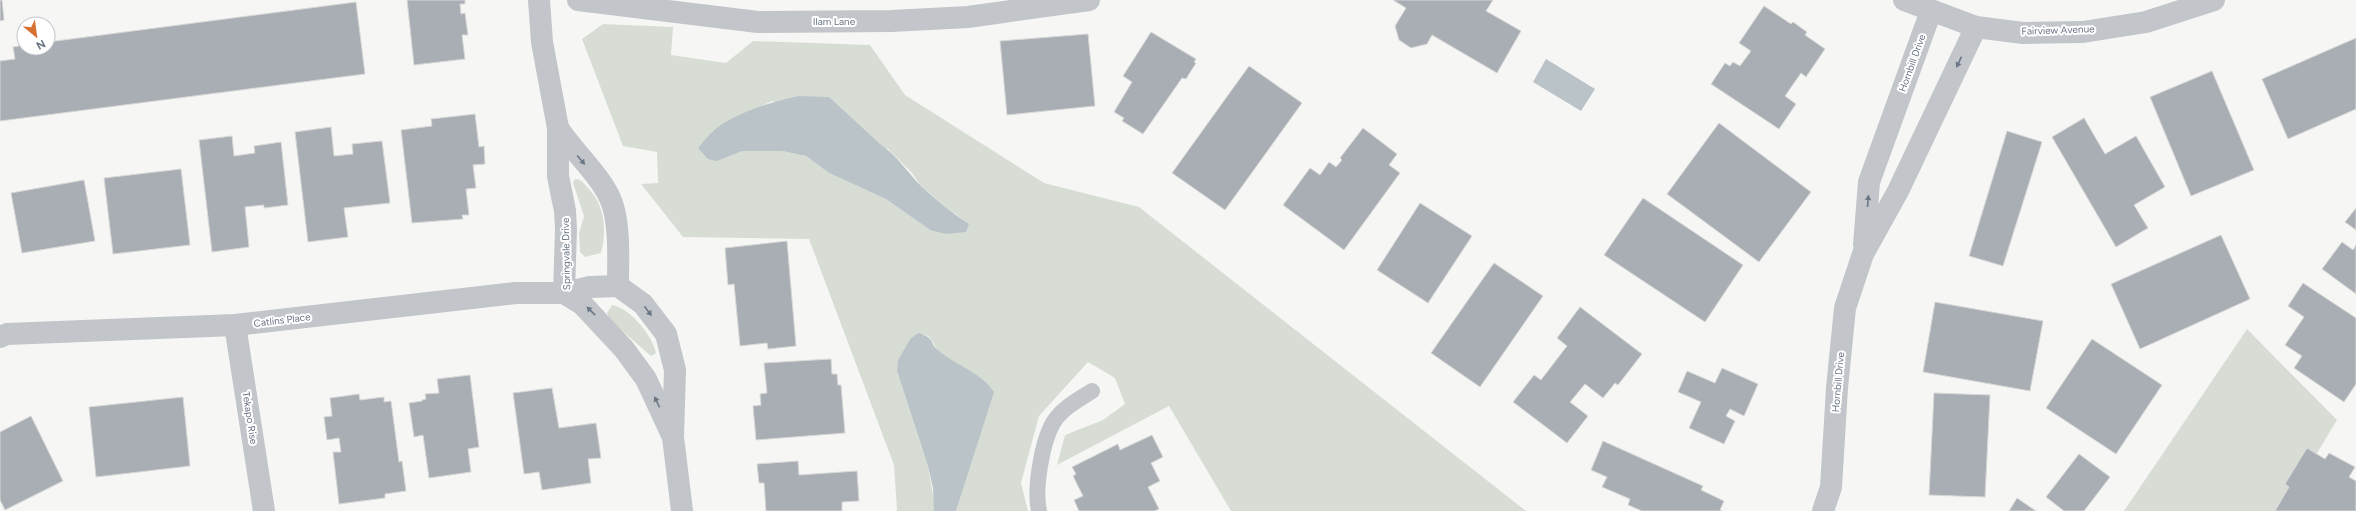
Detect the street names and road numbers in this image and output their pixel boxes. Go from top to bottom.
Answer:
street label: Ilam Lane [813,15,856,28]
street label: Fairview Avenue [2021,22,2095,38]
street label: Hornbill Drive [1896,32,1929,94]
street label: Springvale Drive [559,217,573,290]
street label: Catlins Place [253,310,312,330]
street label: Hornbill Drive [1829,351,1847,413]
street label: Tekapo Rise [239,391,261,446]

